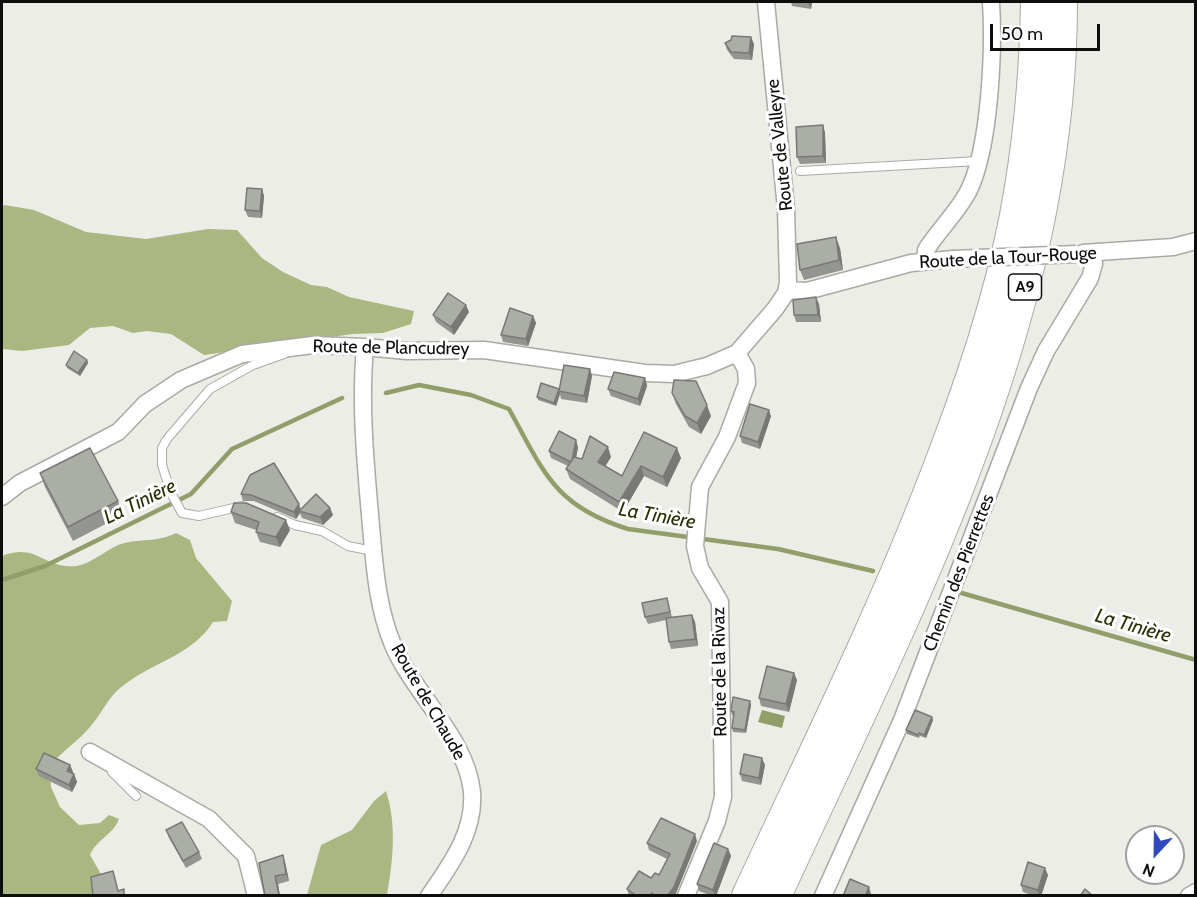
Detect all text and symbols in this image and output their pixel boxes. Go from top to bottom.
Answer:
scale bar [993,12,1102,50]
text: 50 m [1001,23,1043,45]
street label: Route de Valleyre [762,78,798,212]
street label: Route de la Tour-Rouge [919,243,1097,273]
road number: A9 [1008,274,1042,300]
street label: Route de Plancudrey [312,336,470,360]
water label: La Tinière [100,474,180,530]
street label: Chemin des Pierrettes [919,491,999,655]
water label: La Tinière [617,497,697,535]
water label: La Tinière [1092,604,1174,648]
street label: Route de la Rivaz [708,607,732,737]
street label: Route de Chaude [386,640,470,764]
north arrow [1125,825,1185,885]
text: N [1140,859,1158,881]

